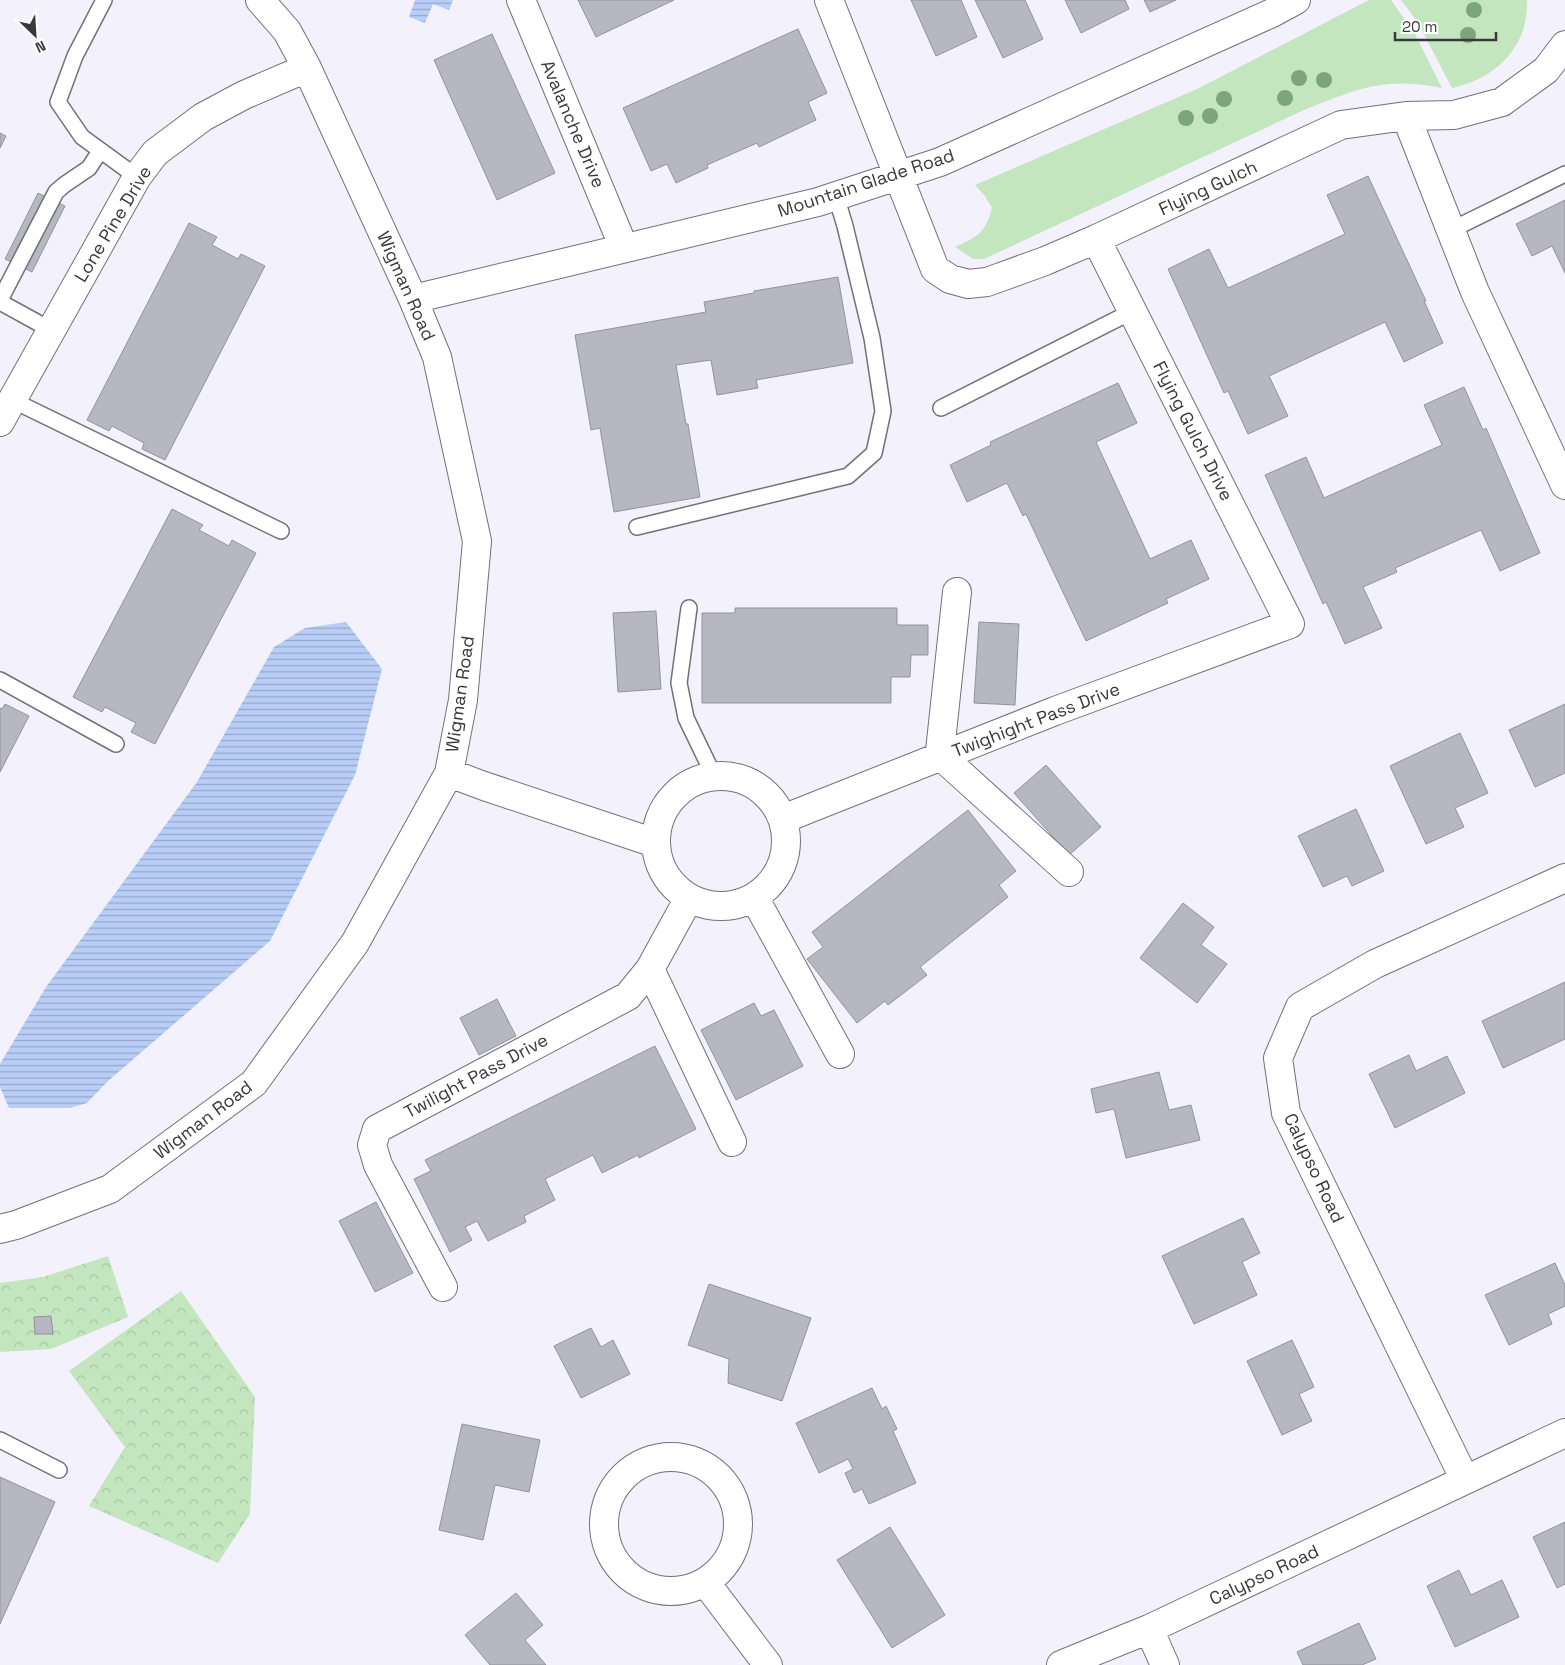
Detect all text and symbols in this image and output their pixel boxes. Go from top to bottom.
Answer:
north arrow [10,10,60,60]
scale bar [1395,10,1496,42]
text: 20 m [1402,17,1437,36]
text: N [32,37,49,57]
street label: Avalanche Drive [536,56,611,191]
street label: Mountain Glade Road [775,143,957,222]
street label: Flying Gulch [1155,155,1261,220]
street label: Lone Pine Drive [69,161,156,286]
street label: Wigman Road [372,227,441,344]
street label: Flying Gulch Drive [1148,357,1239,504]
street label: Wigman Road [440,634,479,754]
street label: Twighight Pass Drive [949,677,1123,762]
street label: Twilight Pass Drive [400,1028,552,1123]
street label: Wigman Road [149,1075,256,1164]
street label: Calypso Road [1279,1109,1350,1226]
street label: Calypso Road [1205,1539,1322,1610]

